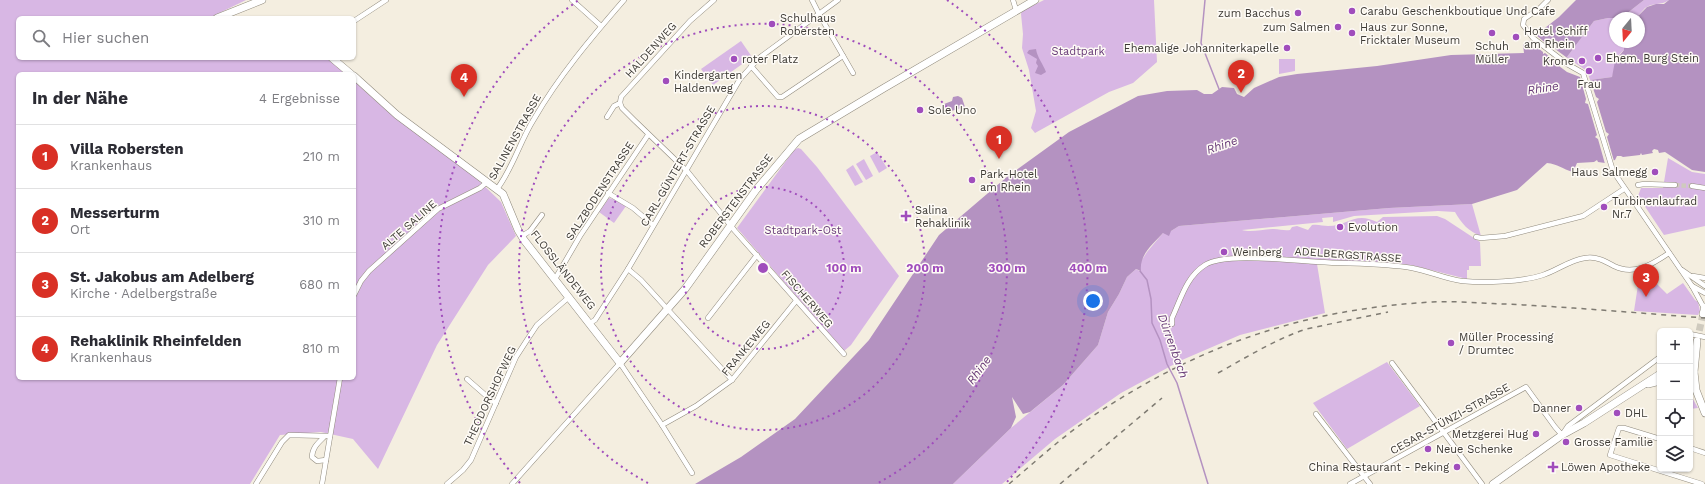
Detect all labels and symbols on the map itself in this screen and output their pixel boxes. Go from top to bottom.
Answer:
place label: Carabu Geschenkboutique Und Cafe [1360,5,1555,18]
marker: Carabu Geschenkboutique Und Cafe [1347,6,1357,16]
place label: zum Bacchus [1218,7,1290,20]
marker: zum Bacchus [1293,8,1303,18]
place label: Schulhaus Robersten [780,12,836,38]
north arrow [1609,12,1645,48]
street label: HALDENWEG [623,19,679,80]
marker: Schulhaus Robersten [767,19,777,29]
place label: zum Salmen [1263,21,1330,34]
place label: Haus zur Sonne, Fricktaler Museum [1360,21,1460,47]
marker: zum Salmen [1333,22,1343,32]
place label: Hotel Schiff am Rhein [1524,25,1588,51]
marker: Haus zur Sonne, Fricktaler Museum [1347,28,1357,38]
marker: Schuh Müller [1487,28,1497,38]
marker: Hotel Schiff am Rhein [1511,32,1521,42]
place label: Schuh Müller [1475,40,1509,66]
place label: Ehemalige Johanniterkapelle [1124,42,1279,55]
marker: Ehemalige Johanniterkapelle [1282,43,1292,53]
park label: Stadtpark [1051,45,1105,58]
place label: Ehem. Burg Stein [1606,52,1699,65]
place label: roter Platz [742,53,798,66]
marker: Ehem. Burg Stein [1593,53,1603,63]
marker: roter Platz [729,54,739,64]
place label: Krone [1543,55,1574,68]
marker: Krone [1577,56,1587,66]
pin: 2 [1228,60,1254,93]
pin: 4 [451,64,477,97]
marker: Frau [1584,66,1594,76]
place label: Kindergarten Haldenweg [674,69,742,95]
marker: Kindergarten Haldenweg [661,76,671,86]
place label: Frau [1577,78,1601,91]
water label: Rhine [1526,79,1560,97]
street label: SALINENSTRASSE [486,92,544,182]
street label: CARL-GÜNTERT-STRASSE [637,103,718,229]
place label: Sole Uno [928,104,976,117]
marker: Sole Uno [915,105,925,115]
pin: 1 [986,126,1012,159]
water label: Rhine [1205,133,1239,157]
street label: SALZBODENSTRASSE [563,139,637,243]
street label: ROBERSTENSTRASSE [696,151,776,251]
place label: Haus Salmegg [1571,166,1647,179]
marker: Haus Salmegg [1650,167,1660,177]
place label: Park-Hotel am Rhein [980,168,1038,194]
marker: Park-Hotel am Rhein [967,175,977,185]
place label: Turbinenlaufrad Nr.7 [1612,195,1697,221]
street label: ALTE SALINE [379,197,439,253]
marker: Turbinenlaufrad Nr.7 [1599,202,1609,212]
place label: Salina Rehaklinik [915,204,970,230]
marker: Salina Rehaklinik [900,210,912,222]
place label: Evolution [1348,221,1398,234]
marker: Evolution [1335,222,1345,232]
park label: Stadtpark-Ost [765,224,842,237]
street label: FLOSSLÄNDEWEG [528,227,599,312]
street label: ADELBERGSTRASSE [1294,245,1402,265]
place label: Weinberg [1232,246,1282,259]
marker: Weinberg [1219,247,1229,257]
centre of rings [756,261,770,275]
text: 100 m [826,261,862,275]
text: 200 m [906,261,944,275]
text: 300 m [988,261,1026,275]
text: 400 m [1069,261,1107,275]
pin: 3 [1633,264,1659,297]
street label: FISCHERWEG [778,267,836,331]
your location [1083,291,1103,311]
water label: Dürrenbach [1155,312,1191,380]
street label: FRANKEWEG [719,317,773,379]
place label: Müller Processing / Drumtec [1459,331,1554,357]
marker: Müller Processing / Drumtec [1446,338,1456,348]
street label: THEODORSHOFWEG [461,344,519,448]
water label: Rhine [964,353,994,387]
street label: CESAR-STÜNZI-STRASSE [1387,380,1512,457]
place label: Danner [1532,402,1571,415]
marker: Danner [1574,403,1584,413]
place label: DHL [1625,407,1648,420]
marker: DHL [1612,408,1622,418]
place label: Metzgerei Hug [1452,428,1528,441]
marker: Metzgerei Hug [1531,429,1541,439]
place label: Grosse Familie [1574,436,1653,449]
marker: Grosse Familie [1561,437,1571,447]
place label: Neue Schenke [1436,443,1513,456]
marker: Neue Schenke [1423,444,1433,454]
place label: China Restaurant - Peking [1308,461,1449,474]
place label: Löwen Apotheke [1561,461,1650,474]
marker: China Restaurant - Peking [1452,462,1462,472]
marker: Löwen Apotheke [1548,462,1558,472]

